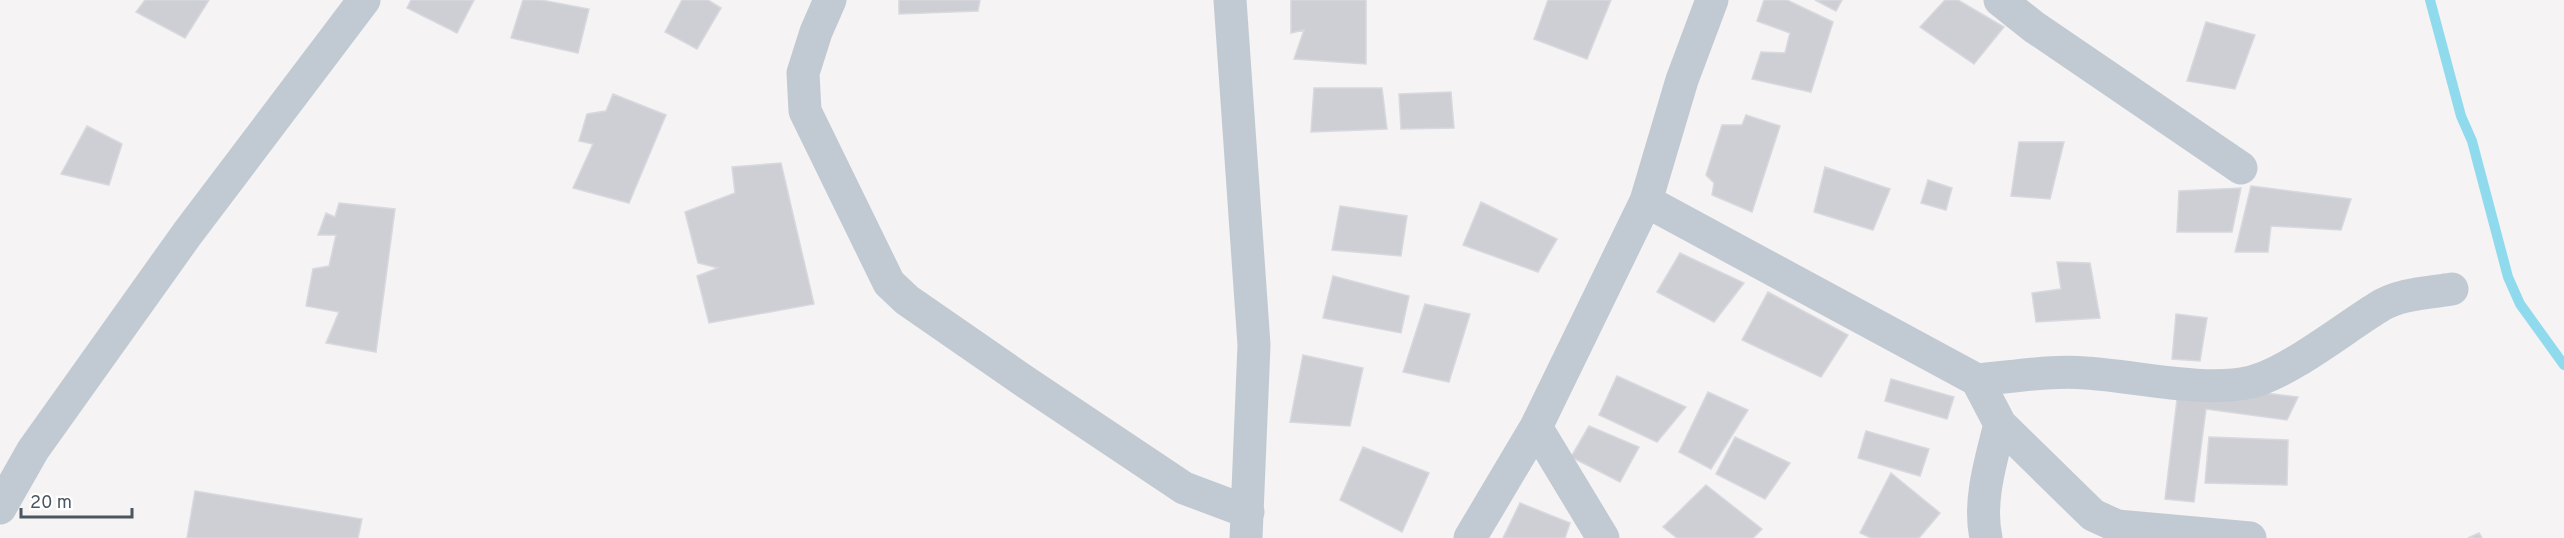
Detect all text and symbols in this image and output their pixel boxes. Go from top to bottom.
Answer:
scale bar [21,481,132,519]
text: 20 m [30,492,72,515]

